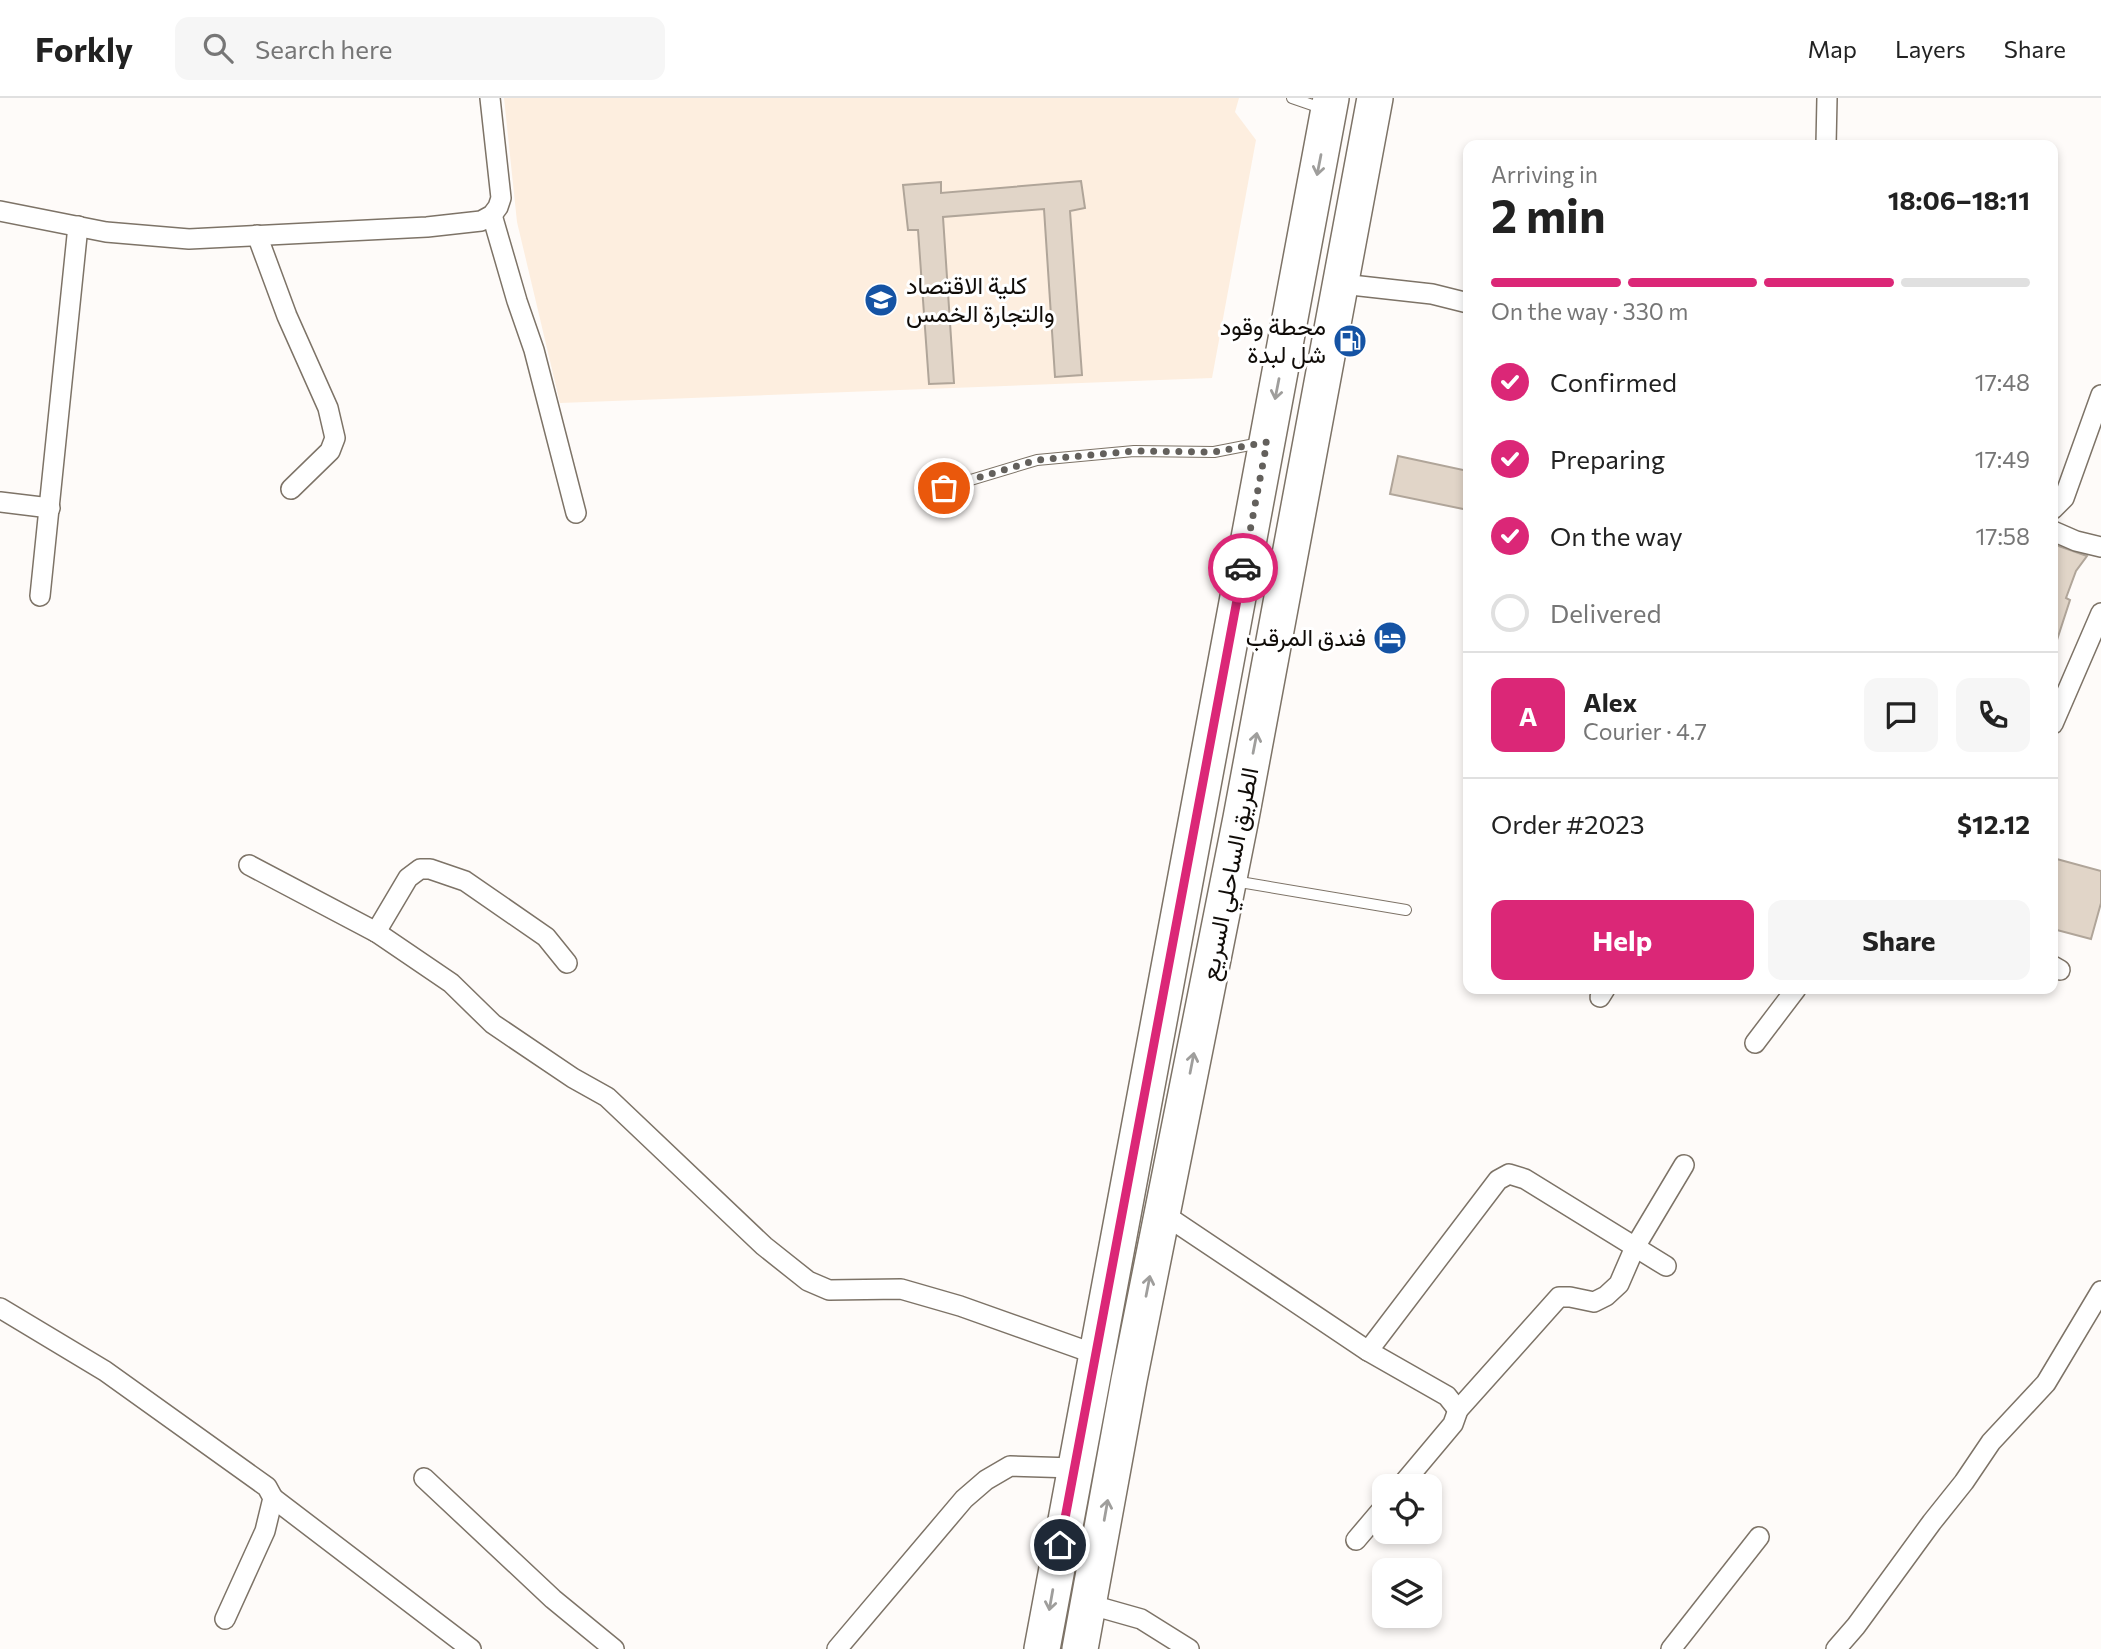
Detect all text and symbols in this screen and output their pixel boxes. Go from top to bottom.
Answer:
search box [175,17,665,80]
text: Forkly [35,28,133,69]
icon: search [199,29,237,67]
text: Search here [255,33,393,64]
text: Map [1808,34,1857,63]
text: Layers [1895,34,1966,63]
text: Share [2004,34,2066,63]
one-way arrow [1311,153,1325,176]
text: Arriving in [1491,160,1598,188]
text: 18:06–18:11 [1888,184,2030,215]
text: 2 min [1491,186,1606,242]
place label: كلية الاقتصاد والتجارة الخمس [906,270,1055,329]
school or university icon: كلية الاقتصاد والتجارة الخمس [862,281,900,319]
text: On the way · 330 m [1491,297,1688,325]
place label: محطة وقود شل لبدة [1220,311,1326,369]
fuel station icon: محطة وقود شل لبدة [1331,322,1369,360]
icon: check [1491,363,1529,401]
text: Confirmed [1550,366,1677,397]
text: 17:48 [1975,368,2030,396]
one-way arrow [1269,377,1283,400]
icon: check [1491,440,1529,478]
text: Preparing [1550,443,1665,474]
text: 17:49 [1975,445,2030,473]
pin [914,458,974,518]
icon: bag [925,469,963,507]
icon: check [1491,517,1529,555]
text: On the way [1550,520,1683,551]
text: 17:58 [1975,522,2030,550]
courier [1208,533,1278,603]
icon: car [1224,549,1262,587]
text: Delivered [1550,597,1661,628]
hotel icon: فندق المرقب [1371,619,1409,657]
place label: فندق المرقب [1246,622,1366,653]
button: chat [1864,678,1938,752]
button: phone [1956,678,2030,752]
text: Alex [1583,686,1637,717]
text: A [1519,700,1537,731]
text: Courier · 4.7 [1583,717,1707,745]
one-way arrow [1249,733,1262,755]
street label: الطريق الساحلي السريع [1194,765,1269,984]
text: Order #2023 [1491,808,1645,839]
text: $12.12 [1957,808,2030,839]
button: Help [1491,900,1754,980]
button: Share [1768,900,2030,980]
one-way arrow [1186,1052,1200,1075]
one-way arrow [1142,1275,1155,1298]
map controls [1372,1474,1442,1628]
button: locate [1372,1474,1442,1544]
one-way arrow [1099,1499,1113,1521]
pin [1030,1515,1090,1575]
icon: home [1041,1526,1079,1564]
button: layers [1372,1558,1442,1628]
one-way arrow [1043,1588,1057,1611]

